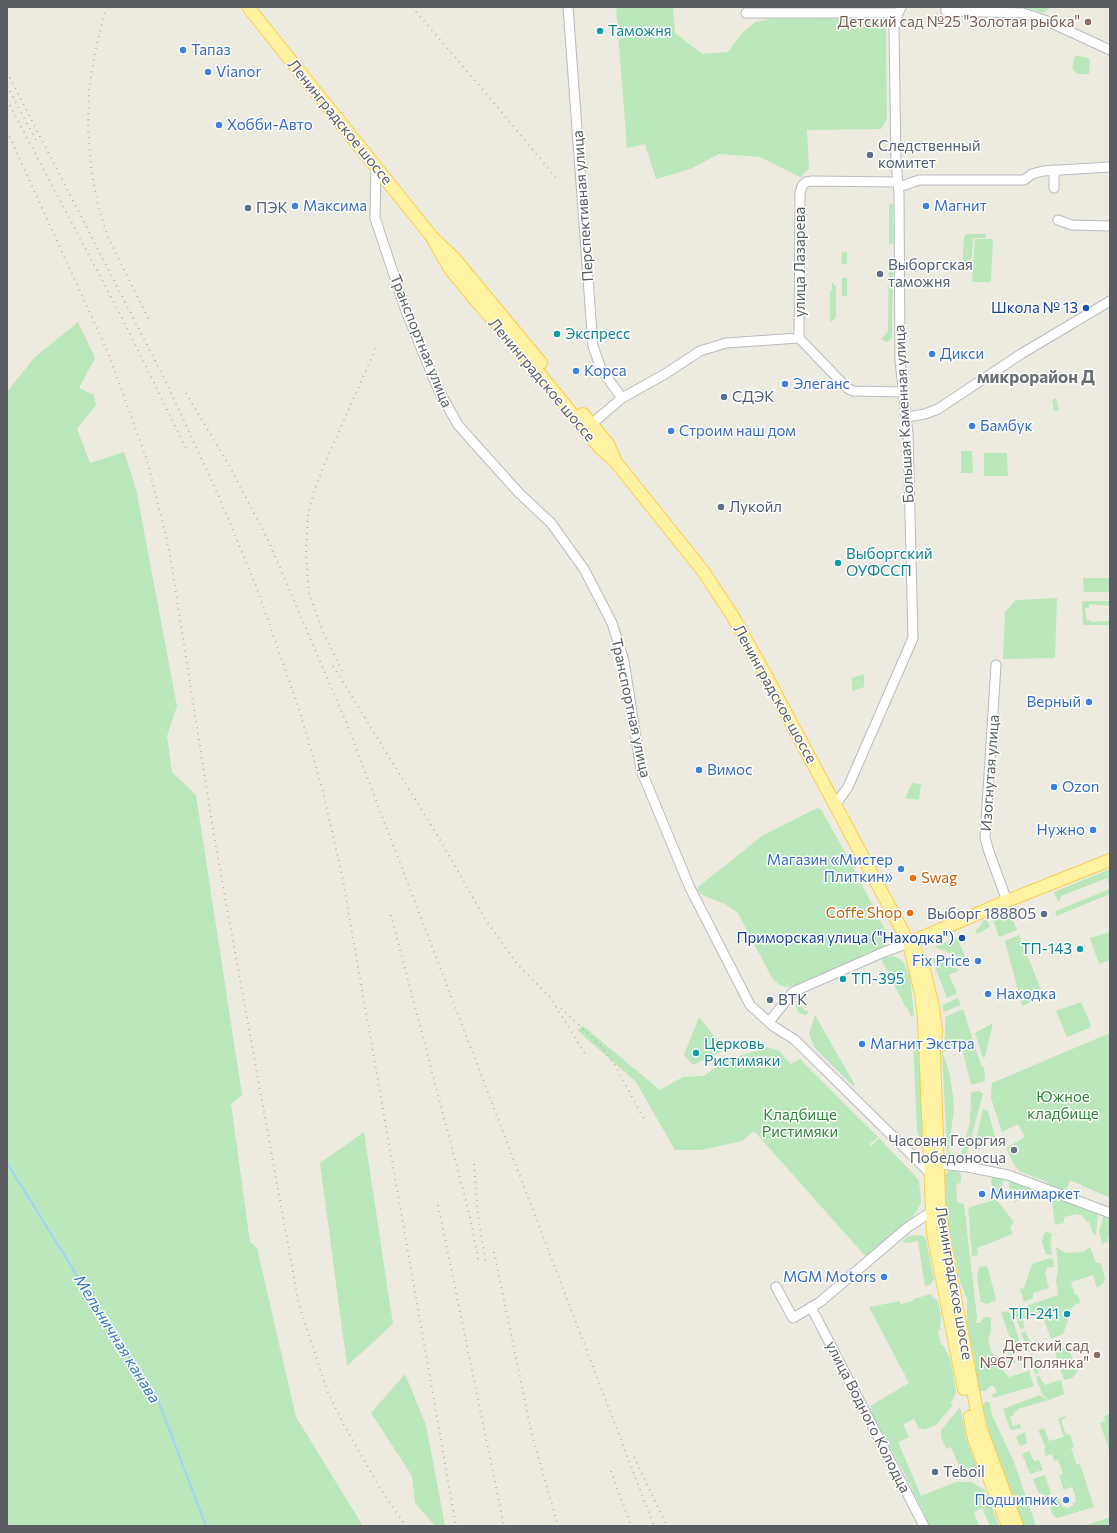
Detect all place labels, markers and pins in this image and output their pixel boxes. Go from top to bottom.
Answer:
place label: Детский сад №25 "Золотая рыбка" [837,13,1080,31]
marker: Детский сад №25 "Золотая рыбка" [1083,17,1093,27]
place label: Таможня [608,22,672,40]
marker: Таможня [595,26,605,36]
place label: Тапаз [191,41,231,59]
marker: Тапаз [178,45,188,55]
place label: Vianor [216,63,262,81]
marker: Vianor [203,67,213,77]
place label: Хобби-Авто [227,116,313,134]
marker: Хобби-Авто [214,120,224,130]
place label: Следственный комитет [878,137,981,172]
marker: Следственный комитет [865,150,875,160]
place label: Максима [303,197,367,215]
place label: Магнит [934,197,987,215]
place label: ПЭК [256,199,288,217]
marker: Максима [290,201,300,211]
marker: Магнит [921,201,931,211]
marker: ПЭК [243,203,253,213]
place label: Выборгская таможня [888,256,973,291]
marker: Выборгская таможня [875,269,885,279]
place label: Школа № 13 [991,299,1078,317]
marker: Школа № 13 [1081,303,1091,313]
place label: Экспресс [565,325,630,343]
marker: Экспресс [552,329,562,339]
place label: Дикси [940,345,984,363]
marker: Дикси [927,349,937,359]
place label: Корса [584,362,626,380]
marker: Корса [571,366,581,376]
place label: Элеганс [793,375,850,393]
marker: Элеганс [780,379,790,389]
place label: СДЭК [732,388,774,406]
marker: СДЭК [719,392,729,402]
place label: Бамбук [980,417,1032,435]
marker: Бамбук [967,421,977,431]
place label: Строим наш дом [679,422,796,440]
marker: Строим наш дом [666,426,676,436]
place label: Лукойл [729,498,782,516]
marker: Лукойл [716,502,726,512]
place label: Выборгский ОУФССП [846,545,933,580]
marker: Выборгский ОУФССП [833,558,843,568]
place label: Верный [1027,693,1081,711]
marker: Верный [1084,697,1094,707]
place label: Вимос [707,761,752,779]
marker: Вимос [694,765,704,775]
place label: Ozon [1062,778,1099,796]
marker: Ozon [1049,782,1059,792]
place label: Нужно [1037,821,1085,839]
marker: Нужно [1088,825,1098,835]
place label: Магазин «Мистер Плиткин» [767,851,893,886]
marker: Магазин «Мистер Плиткин» [896,864,906,874]
place label: Swag [921,869,957,887]
marker: Swag [908,873,918,883]
place label: Coffe Shop [826,904,902,922]
place label: Выборг 188805 [927,905,1036,923]
marker: Coffe Shop [905,908,915,918]
marker: Выборг 188805 [1039,909,1049,919]
place label: Приморская улица ("Находка") [736,929,954,947]
marker: Приморская улица ("Находка") [957,933,967,943]
place label: ТП-143 [1021,940,1072,958]
marker: ТП-143 [1075,944,1085,954]
place label: Fix Price [912,952,970,970]
marker: Fix Price [973,956,983,966]
place label: ТП-395 [851,970,904,988]
marker: ТП-395 [838,974,848,984]
place label: Находка [996,985,1056,1003]
marker: Находка [983,989,993,999]
place label: ВТК [778,991,807,1009]
marker: ВТК [765,995,775,1005]
place label: Церковь Ристимяки [704,1035,780,1070]
place label: Магнит Экстра [870,1035,975,1053]
marker: Магнит Экстра [857,1039,867,1049]
marker: Церковь Ристимяки [691,1048,701,1058]
place label: Часовня Георгия Победоносца [888,1132,1006,1167]
marker: Часовня Георгия Победоносца [1009,1145,1019,1155]
place label: Минимаркет [990,1185,1080,1203]
marker: Минимаркет [977,1189,987,1199]
place label: MGM Motors [783,1268,876,1286]
marker: MGM Motors [879,1272,889,1282]
place label: ТП-241 [1009,1305,1059,1323]
marker: ТП-241 [1062,1309,1072,1319]
place label: Детский сад №67 "Полянка" [979,1337,1089,1372]
marker: Детский сад №67 "Полянка" [1092,1350,1102,1360]
place label: Teboil [943,1463,985,1481]
marker: Teboil [930,1467,940,1477]
place label: Подшипник [974,1491,1058,1509]
marker: Подшипник [1061,1495,1071,1505]

